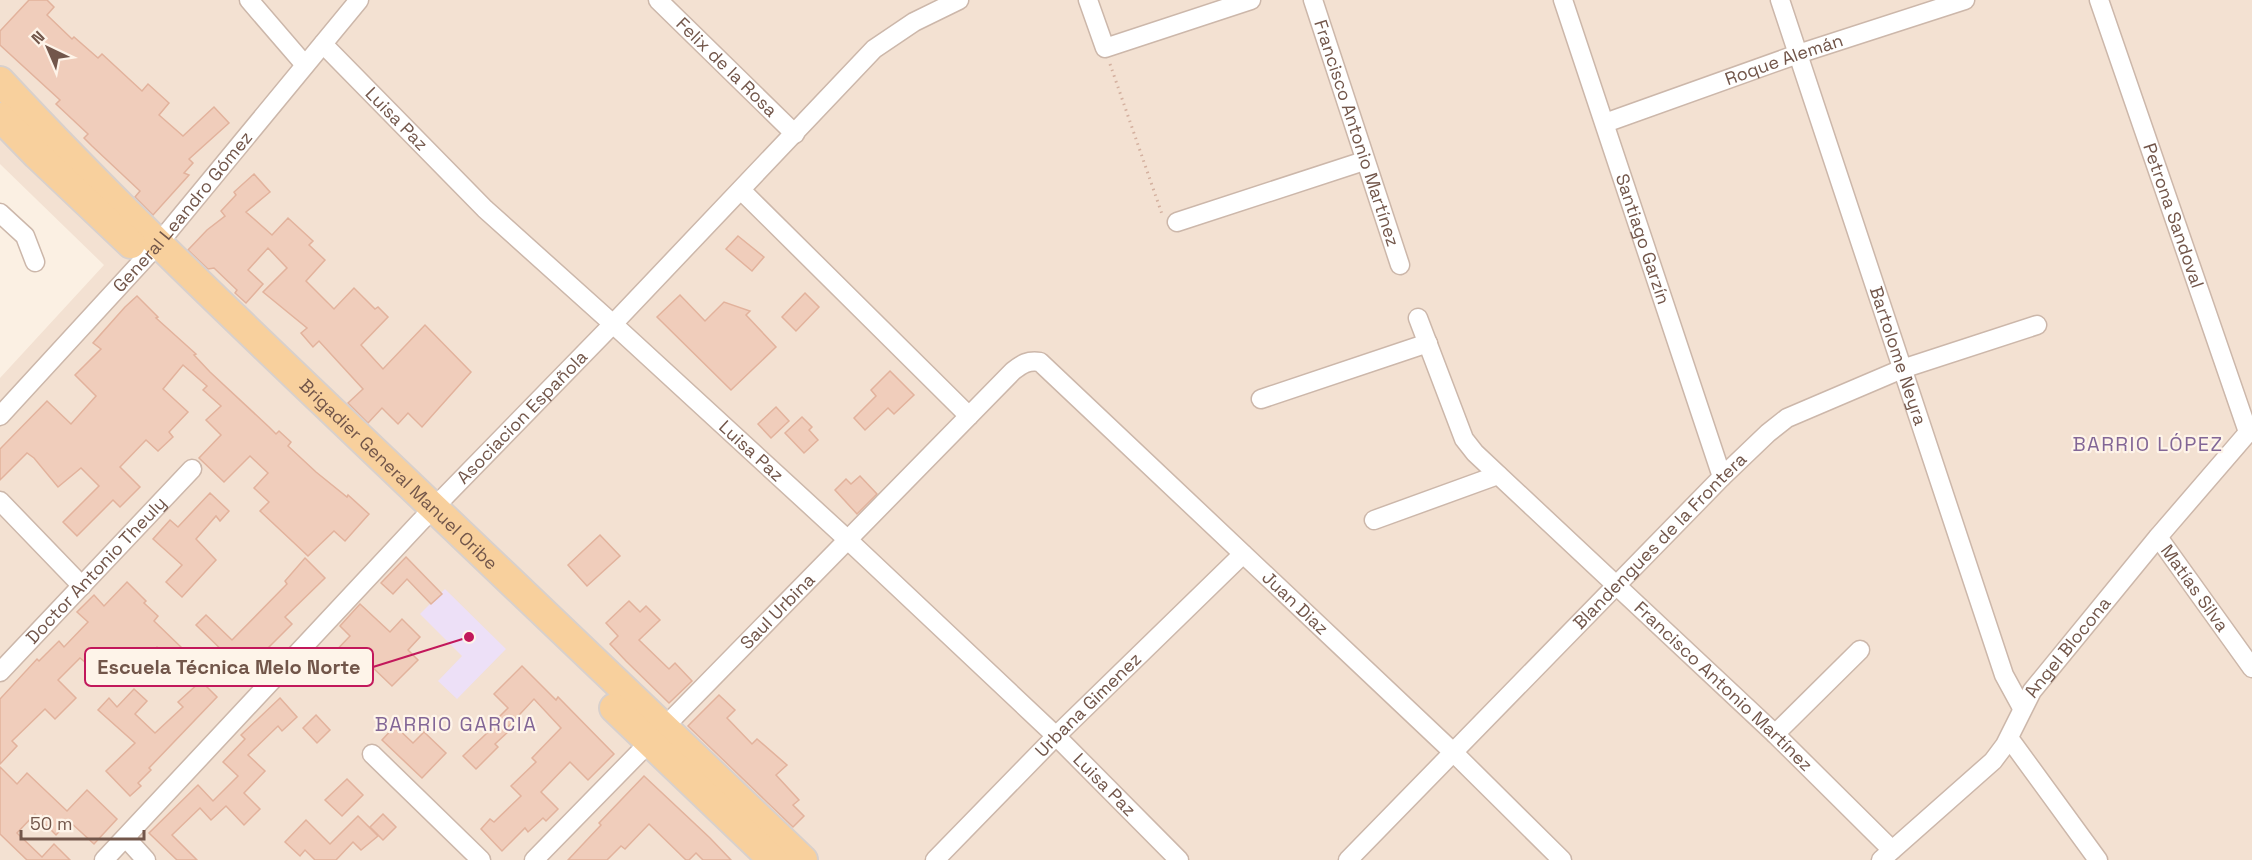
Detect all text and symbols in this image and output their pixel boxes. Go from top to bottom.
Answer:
street label: Felix de la Rosa [671,12,783,122]
street label: Francisco Antonio Martínez [1309,17,1405,249]
north arrow [18,18,78,78]
text: N [27,26,49,49]
street label: Roque Alemán [1722,28,1846,90]
street label: Luisa Paz [361,82,433,155]
street label: General Leandro Gómez [108,126,257,297]
street label: Petrona Sandoval [2138,140,2209,291]
street label: Santiago Garzín [1611,171,1676,307]
street label: Bartolome Neyra [1865,283,1932,428]
street label: Asociacion Española [451,345,592,489]
street label: Brigadier General Manuel Oribe [295,374,503,574]
street label: Luisa Paz [714,415,789,486]
district label: BARRIO LÓPEZ [2072,431,2224,457]
street label: Blandengues de la Frontera [1568,448,1751,634]
street label: Doctor Antonio Theuly [21,491,171,649]
street label: Matías Silva [2156,540,2234,636]
street label: Juan Diaz [1257,566,1334,640]
street label: Saul Urbina [735,568,819,654]
street label: Angel Blocona [2019,592,2115,701]
street label: Francisco Antonio Martínez [1630,596,1818,776]
street label: Urbana Gimenez [1030,647,1146,762]
callout: Escuela Técnica Melo Norte [85,648,373,686]
text: Escuela Técnica Melo Norte [97,654,361,680]
district label: BARRIO GARCIA [375,711,537,737]
street label: Luisa Paz [1068,748,1141,821]
scale bar [21,803,144,841]
text: 50 m [30,812,72,835]

